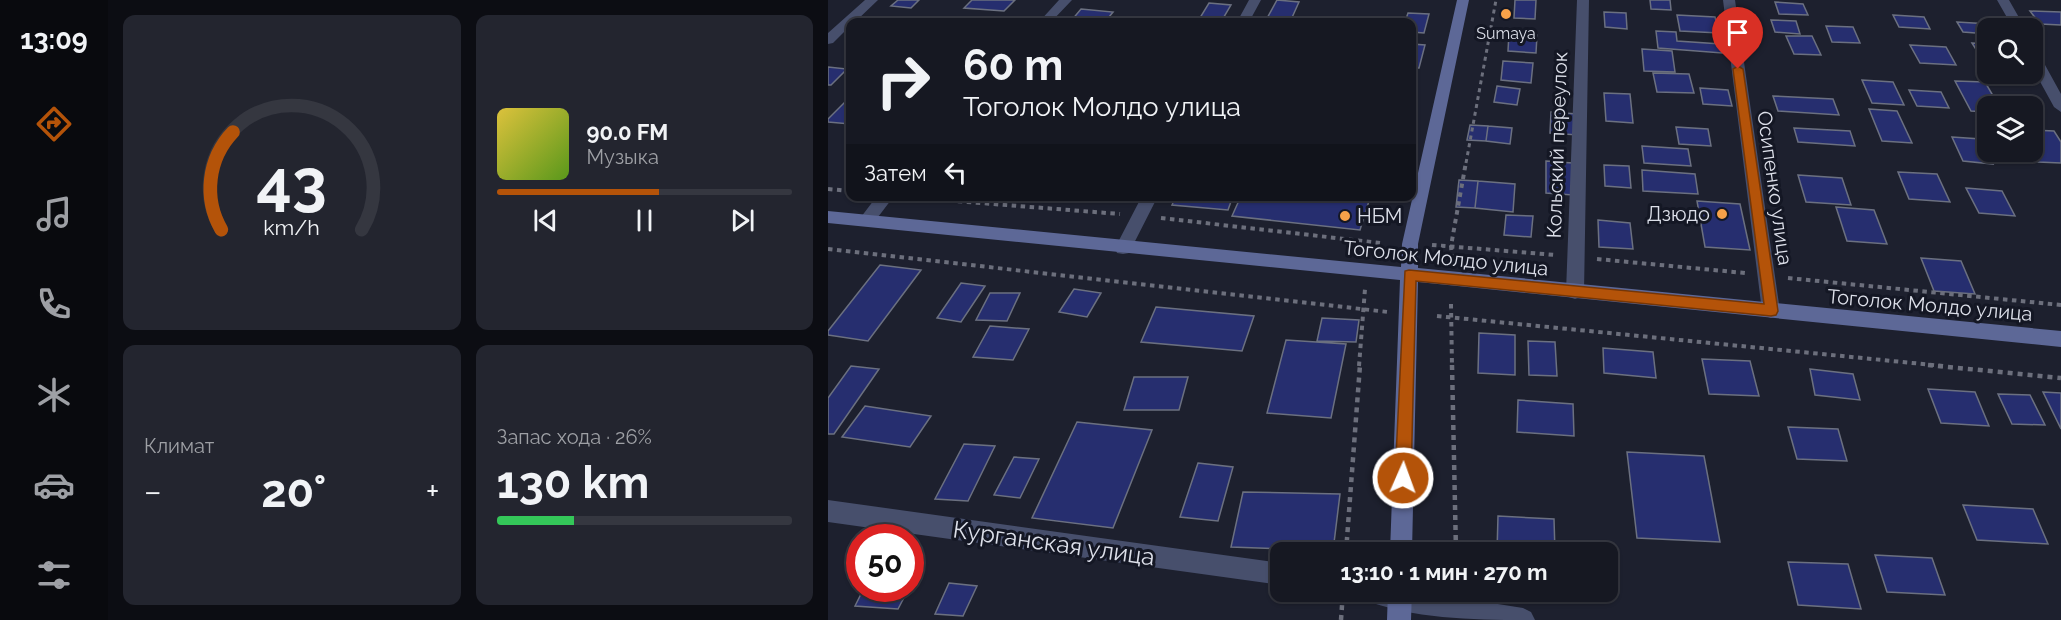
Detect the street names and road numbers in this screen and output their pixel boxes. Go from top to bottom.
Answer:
street label: Кольский переулок [1542,51,1572,239]
street label: Осипенко улица [1752,109,1798,267]
street label: Тоголок Молдо улица [1342,235,1550,281]
street label: Тоголок Молдо улица [1826,284,2034,326]
street label: Курганская улица [951,514,1157,572]

